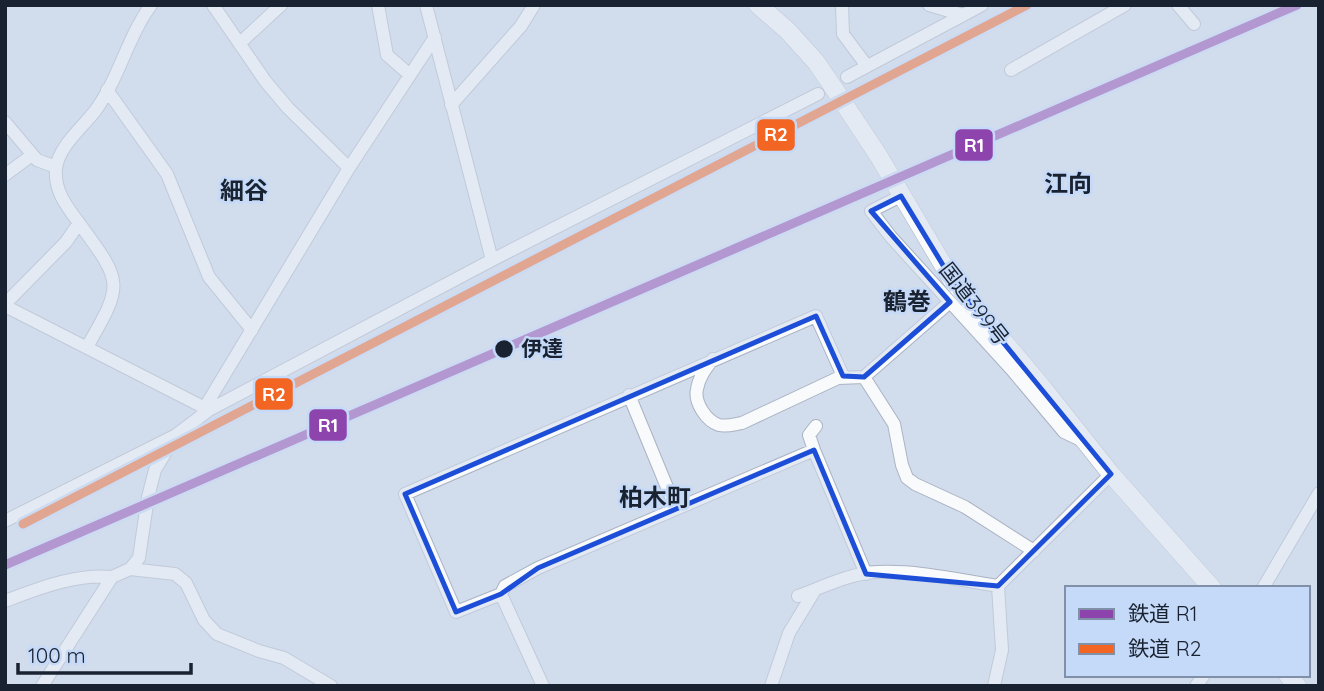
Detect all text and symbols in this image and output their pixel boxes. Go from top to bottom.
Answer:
line badge: R2 [756,118,796,152]
text: R2 [764,122,788,146]
line badge: R1 [954,128,994,162]
text: R1 [964,133,984,157]
district label: 江向 [1044,168,1092,198]
district label: 細谷 [220,175,268,205]
street label: 国道399号 [935,257,1015,350]
district label: 鶴巻 [883,286,931,316]
place label: 伊達 [521,335,563,361]
marker: 伊達 [493,338,515,360]
line badge: R2 [254,377,294,411]
text: R2 [262,382,286,406]
line badge: R1 [308,408,348,442]
text: R1 [318,413,338,437]
district label: 柏木町 [619,482,691,512]
legend [1065,586,1310,677]
text: 鉄道 R1 [1128,600,1198,626]
scale bar [18,632,191,676]
text: 鉄道 R2 [1128,635,1201,661]
text: 100 m [28,642,86,668]

